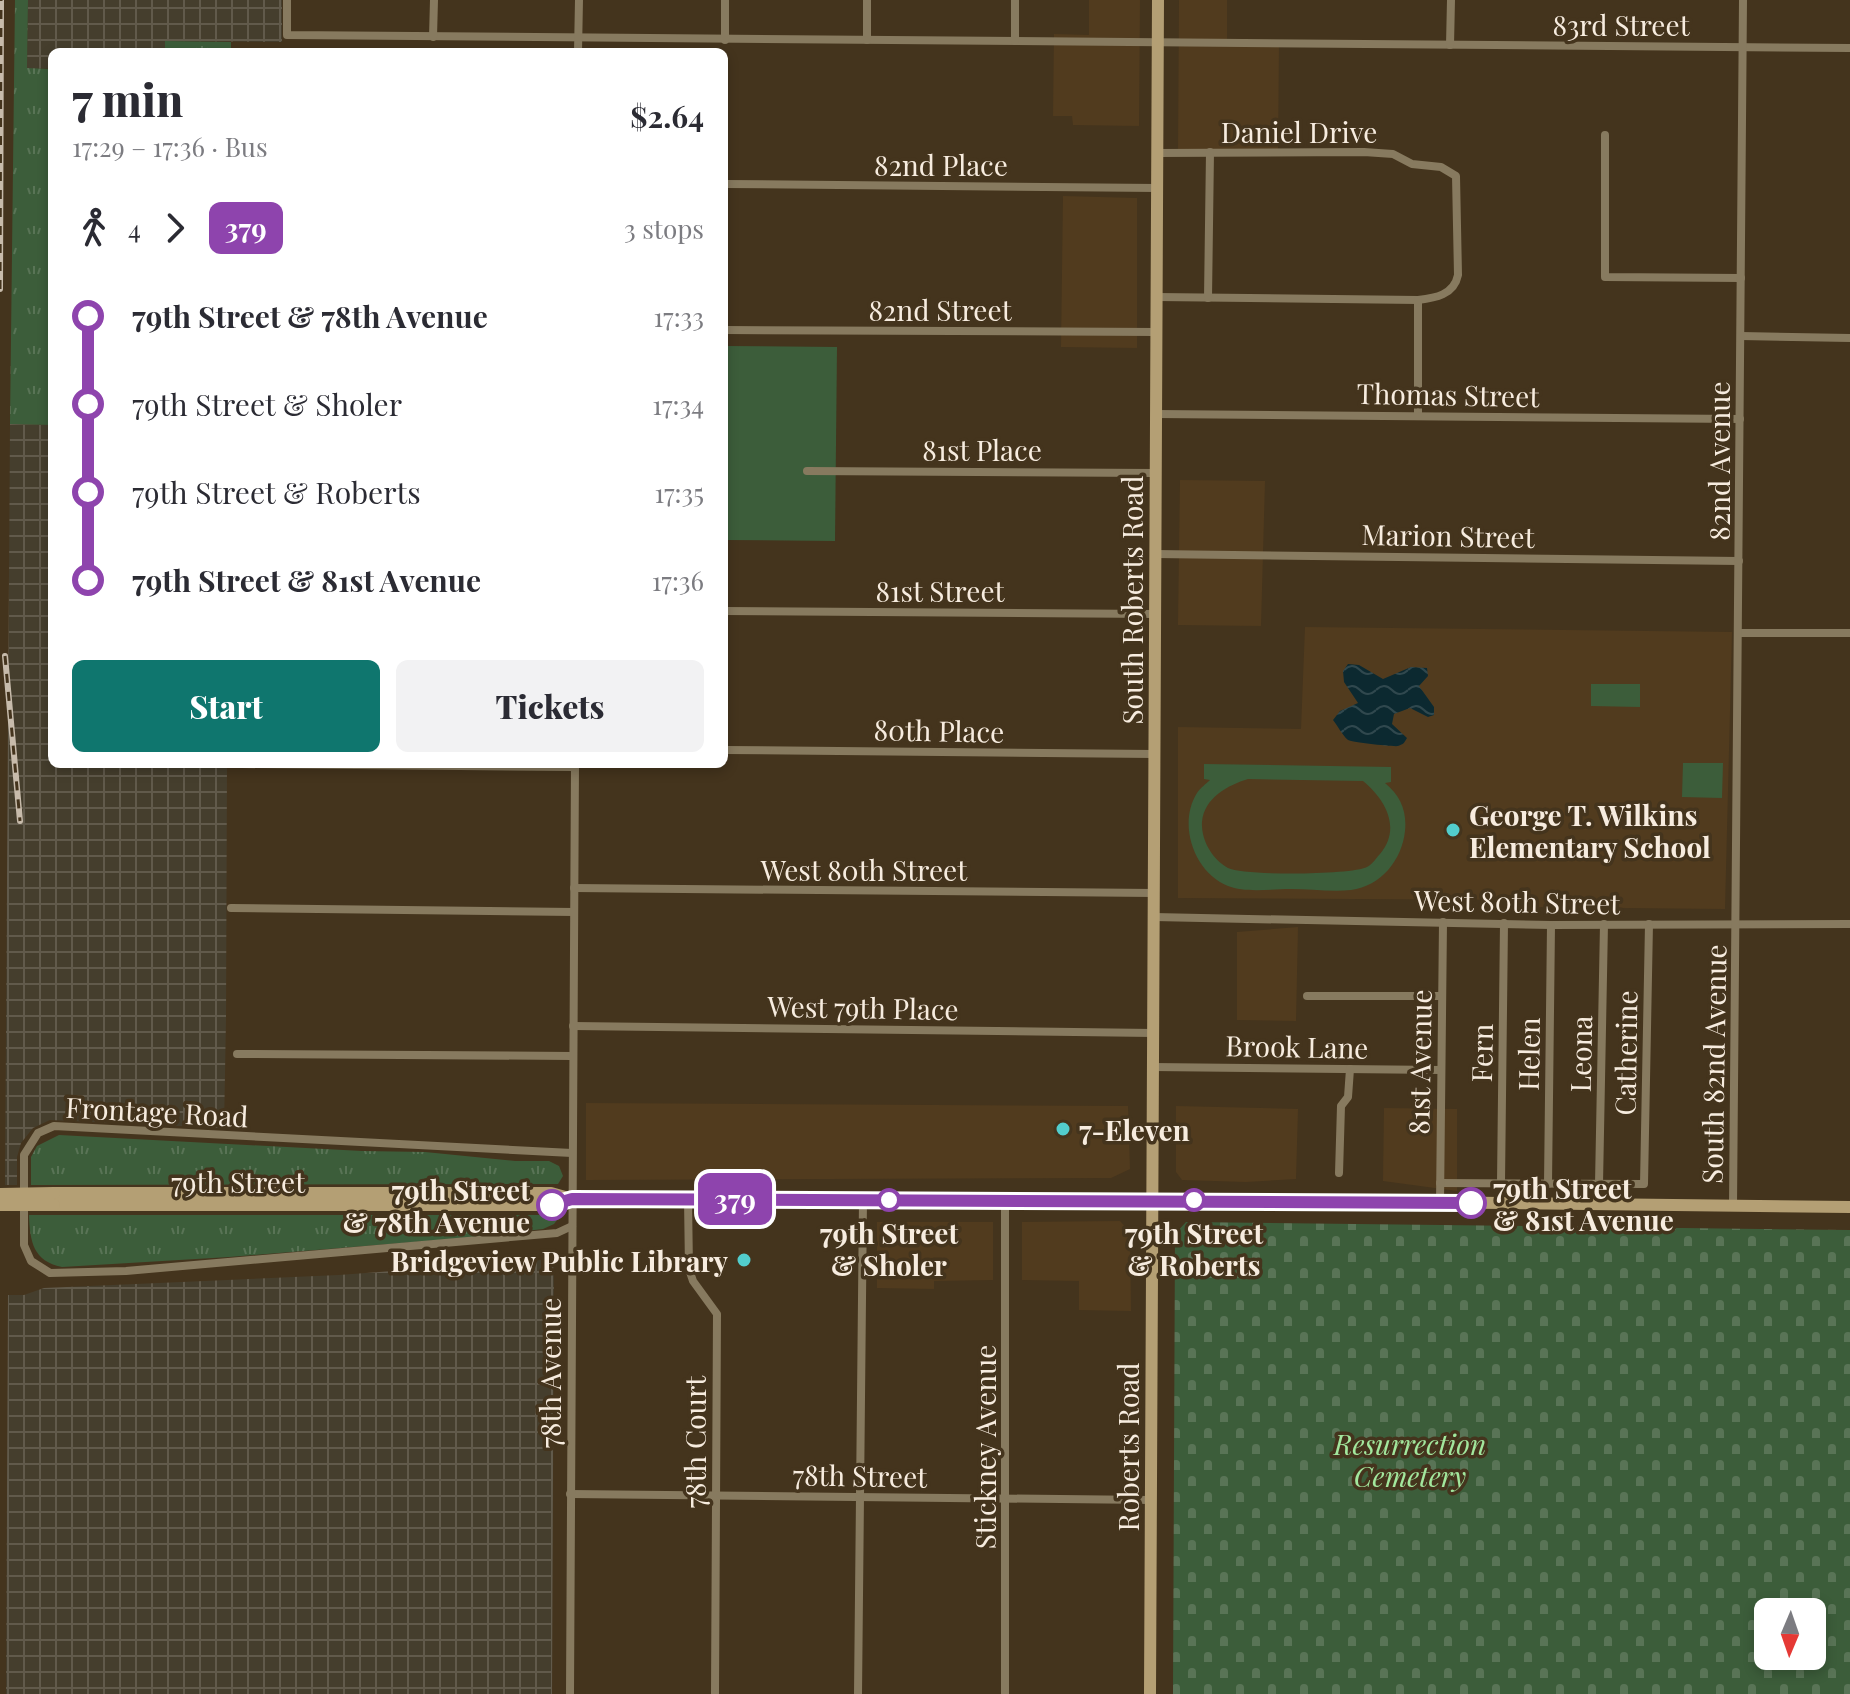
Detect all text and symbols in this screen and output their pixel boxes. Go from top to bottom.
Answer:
street label: 83rd Street [1552,6,1691,43]
text: 7 min [72,69,183,128]
text: $2.64 [630,96,704,136]
street label: Daniel Drive [1221,113,1377,150]
text: 17:29 – 17:36 · Bus [72,129,268,164]
street label: 82nd Place [874,146,1008,183]
icon: walk [72,206,116,250]
icon: forward [153,206,197,250]
text: 379 [225,209,267,246]
text: 4 [128,211,141,246]
text: 3 stops [624,211,704,246]
street label: 82nd Street [868,291,1013,328]
text: 79th Street & 78th Avenue [132,296,488,336]
text: 17:33 [653,299,704,334]
street label: Thomas Street [1356,374,1541,414]
street label: 82nd Avenue [1700,381,1737,541]
text: 79th Street & Sholer [132,384,402,424]
text: 17:34 [652,387,704,422]
street label: 81st Place [922,431,1042,468]
text: 79th Street & Roberts [132,472,421,512]
text: 17:35 [654,475,704,510]
street label: South Roberts Road [1113,475,1150,725]
street label: Marion Street [1361,515,1536,555]
text: 79th Street & 81st Avenue [132,560,481,600]
text: 17:36 [652,563,704,598]
street label: 81st Street [875,572,1006,609]
button: Start [72,660,380,752]
button: Tickets [396,660,704,752]
street label: 80th Place [873,710,1005,750]
place label: George T. Wilkins Elementary School [1469,796,1711,865]
marker: George T. Wilkins Elementary School [1444,821,1462,839]
street label: West 80th Street [760,851,968,888]
street label: West 80th Street [1412,881,1622,921]
street label: South 82nd Avenue [1692,944,1734,1184]
street label: West 79th Place [766,987,959,1027]
street label: 81st Avenue [1399,989,1439,1135]
street label: Catherine [1605,990,1645,1116]
street label: Leona [1561,1015,1599,1093]
street label: Helen [1509,1017,1547,1091]
street label: Fern [1462,1023,1500,1083]
street label: Brook Lane [1225,1026,1369,1066]
street label: Frontage Road [65,1088,249,1134]
place label: 7-Eleven [1079,1111,1190,1148]
marker: 7-Eleven [1054,1120,1072,1138]
street label: 79th Street [171,1163,306,1200]
place label: 79th Street & 81st Avenue [1493,1169,1674,1238]
place label: 79th Street & 78th Avenue [343,1171,530,1240]
line badge: 379 [689,1173,781,1225]
text: 379 [714,1180,756,1217]
marker: 79th Street & 81st Avenue [1456,1188,1486,1218]
marker: 79th Street & Sholer [878,1189,900,1211]
marker: 79th Street & Roberts [1183,1189,1205,1211]
marker: 79th Street & 78th Avenue [537,1190,567,1220]
place label: 79th Street & Sholer [820,1214,958,1283]
place label: 79th Street & Roberts [1125,1214,1263,1283]
place label: Bridgeview Public Library [391,1242,728,1279]
marker: Bridgeview Public Library [735,1251,753,1269]
street label: 78th Avenue [531,1298,568,1448]
street label: Stickney Avenue [966,1345,1003,1549]
street label: Roberts Road [1109,1363,1146,1531]
street label: 78th Court [676,1375,713,1508]
park label: Resurrection Cemetery [1333,1425,1486,1494]
street label: 78th Street [792,1455,929,1495]
north arrow [1754,1598,1826,1670]
map controls [1754,1598,1826,1670]

